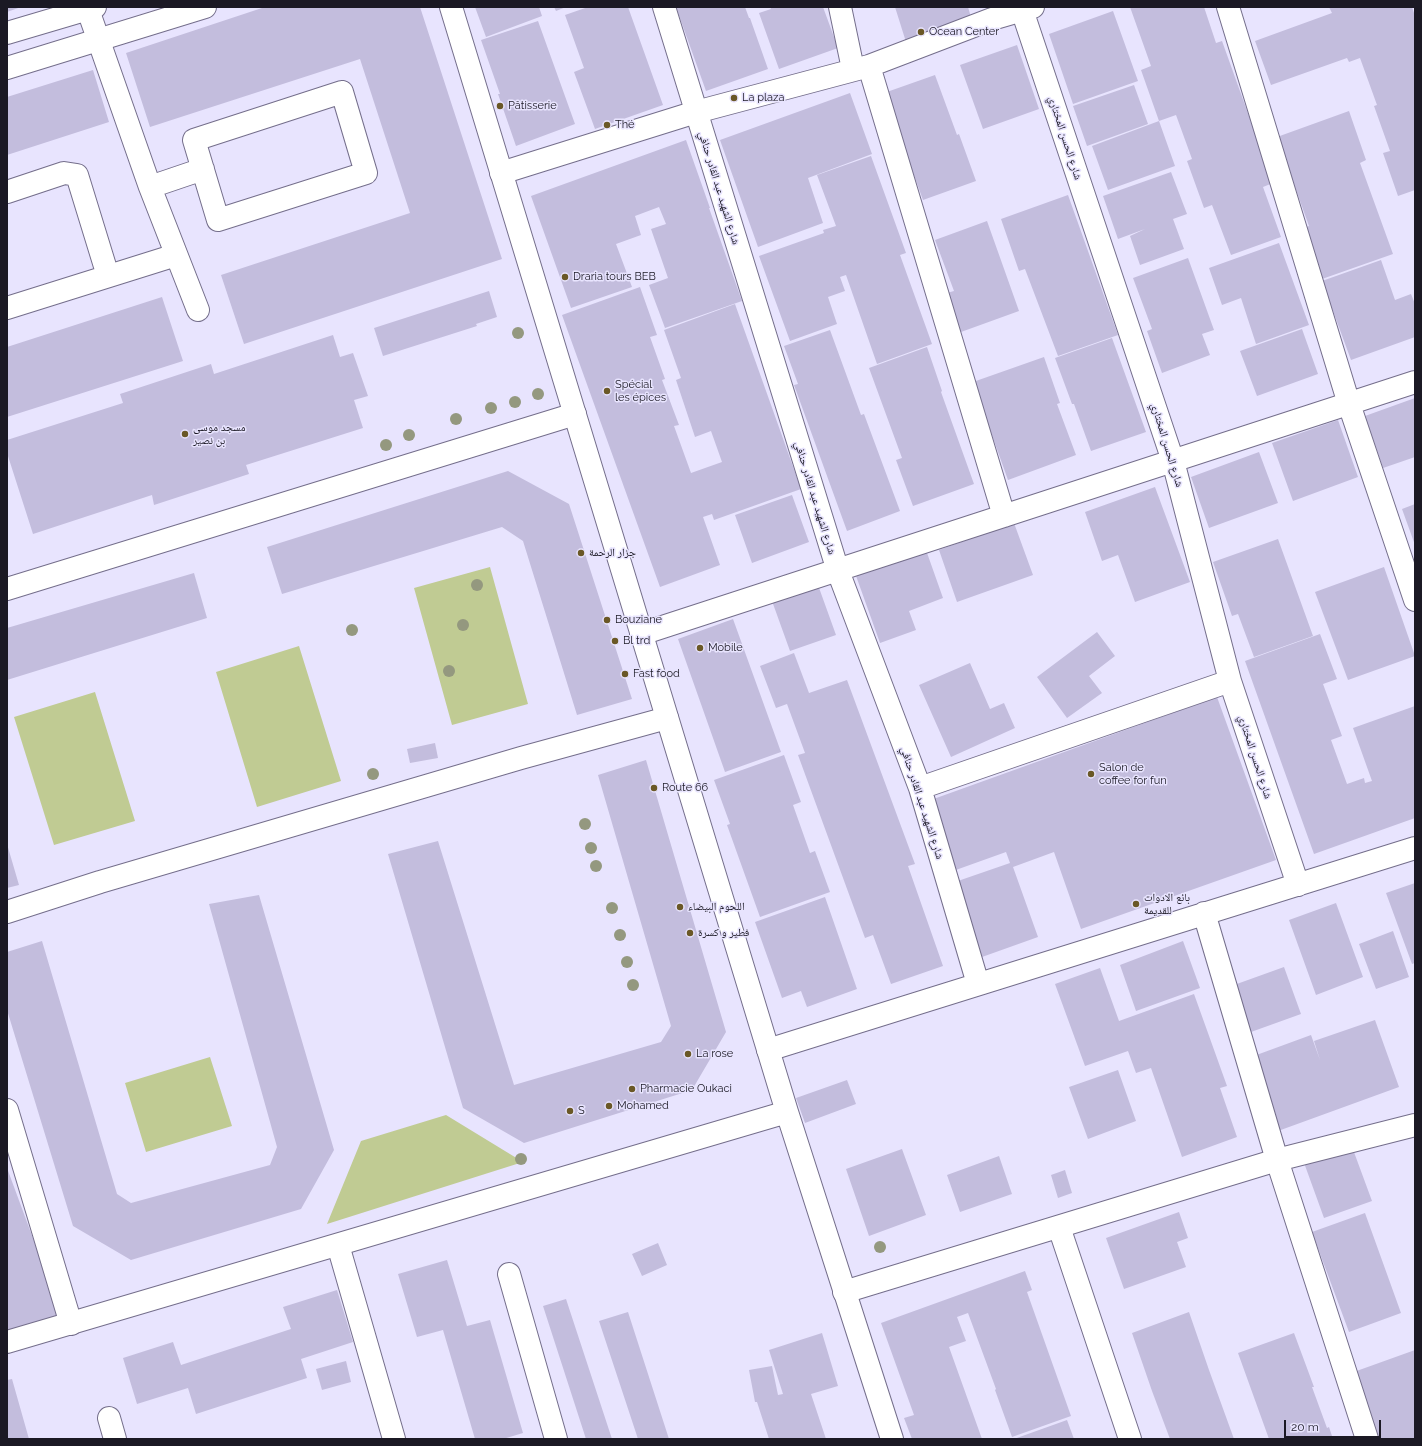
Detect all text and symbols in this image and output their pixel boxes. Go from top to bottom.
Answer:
place label: Ocean Center [929,25,999,39]
marker: Ocean Center [916,27,926,37]
place label: La plaza [742,91,784,105]
marker: La plaza [729,93,739,103]
street label: شارع الحسن المختاري [1045,95,1085,181]
place label: Pâtisserie [508,99,557,113]
marker: Pâtisserie [495,101,505,111]
place label: Thé [615,118,635,132]
marker: Thé [602,120,612,130]
street label: شارع الشهيد عبد القادر حنافي [695,130,743,246]
place label: Draria tours BEB [573,270,656,284]
marker: Draria tours BEB [560,272,570,282]
place label: Spécial les épices [615,378,666,404]
marker: Spécial les épices [602,386,612,396]
street label: شارع الحسن المختاري [1148,401,1186,489]
place label: مسجد موسى بن نصير [193,421,246,447]
marker: مسجد موسى بن نصير [180,429,190,439]
street label: شارع الشهيد عبد القادر حنافي [791,440,839,556]
place label: جزار الرحمة [589,546,636,560]
marker: جزار الرحمة [576,548,586,558]
place label: Bouziane [615,613,662,627]
marker: Bouziane [602,615,612,625]
place label: Bl trd [623,634,650,648]
marker: Bl trd [610,636,620,646]
place label: Mobile [708,641,743,655]
marker: Mobile [695,643,705,653]
place label: Fast food [633,667,680,681]
marker: Fast food [620,669,630,679]
street label: شارع الحسن المختاري [1235,714,1275,800]
street label: شارع الشهيد عبد القادر حنافي [898,745,946,861]
place label: Salon de coffee for fun [1099,761,1167,787]
marker: Salon de coffee for fun [1086,769,1096,779]
place label: Route 66 [662,781,708,795]
marker: Route 66 [649,783,659,793]
place label: بائع الادوات للقديمة [1144,891,1190,917]
marker: بائع الادوات للقديمة [1131,899,1141,909]
place label: اللحوم البيضاء [688,900,745,914]
marker: اللحوم البيضاء [675,902,685,912]
place label: فطير و كسرة [698,926,749,940]
marker: فطير و كسرة [685,928,695,938]
place label: La rose [696,1047,733,1061]
marker: La rose [683,1049,693,1059]
place label: Pharmacie Oukaci [640,1082,732,1096]
marker: Pharmacie Oukaci [627,1084,637,1094]
place label: Mohamed [617,1099,669,1113]
marker: Mohamed [604,1101,614,1111]
place label: S [578,1104,585,1118]
marker: S [565,1106,575,1116]
scale bar [1286,1412,1383,1438]
text: 20 m [1291,1420,1319,1434]

